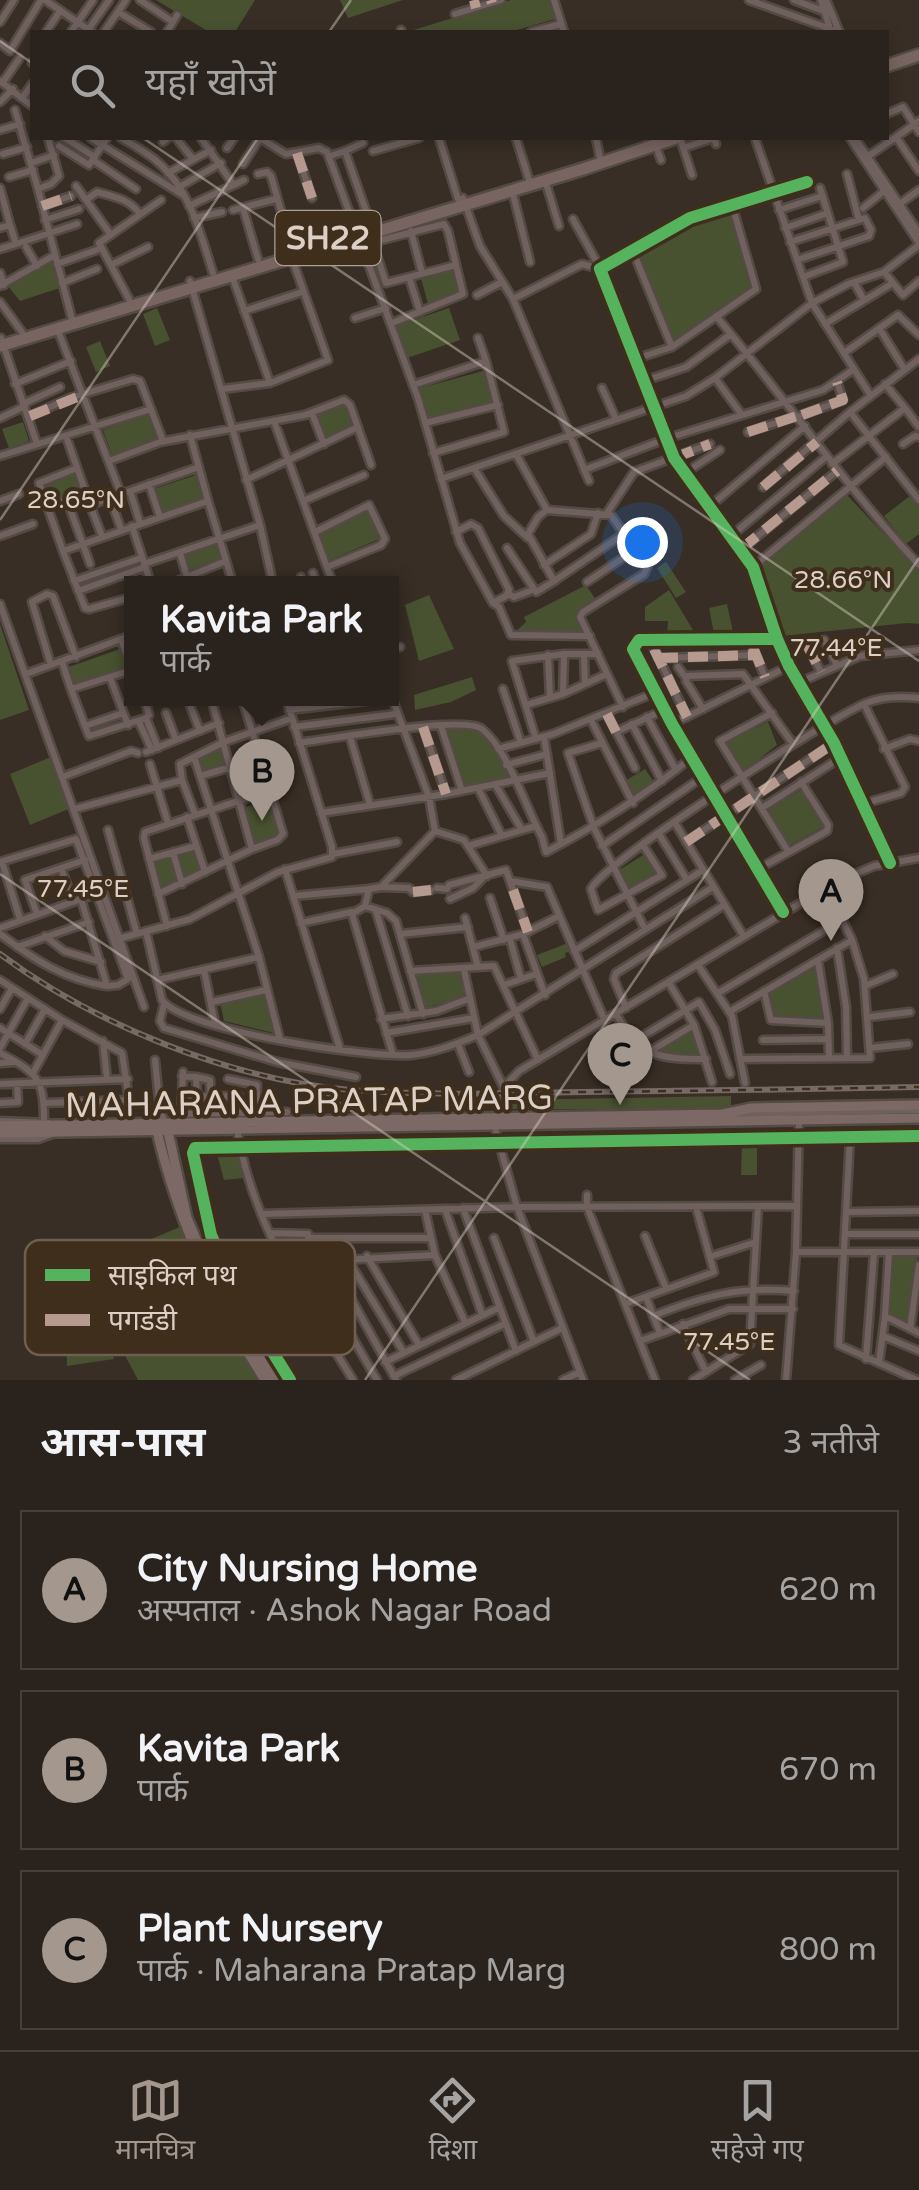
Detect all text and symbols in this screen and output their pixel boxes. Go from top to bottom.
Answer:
search box [30,30,889,140]
icon: search [65,58,120,113]
text: यहाँ खोजें [145,60,276,106]
road number: SH22 [276,211,380,265]
text: 28.65°N [27,485,125,515]
your location [617,517,668,568]
text: 28.66°N [794,565,892,595]
popup [124,576,399,706]
text: Kavita Park [160,597,363,643]
text: 77.44°E [790,633,882,663]
text: पार्क [160,643,211,681]
pin: B [230,738,294,821]
pin: A [798,858,864,941]
text: 77.45°E [37,874,129,904]
pin: C [588,1022,652,1105]
street label: MAHARANA PRATAP MARG [64,1077,554,1127]
legend [25,1240,355,1355]
text: साइकिल पथ [108,1259,238,1293]
text: पगडंडी [108,1304,178,1338]
text: 77.45°E [683,1327,775,1357]
text: आस-पास [40,1417,205,1468]
text: 3 नतीजे [783,1424,879,1462]
text: City Nursing Home [137,1546,478,1592]
text: A [63,1571,86,1609]
text: 620 m [779,1571,877,1609]
text: अस्पताल · Ashok Nagar Road [137,1592,552,1630]
text: Kavita Park [137,1726,340,1772]
text: B [63,1751,86,1789]
text: 670 m [779,1751,877,1789]
text: पार्क [137,1772,188,1810]
text: Plant Nursery [137,1906,383,1952]
text: C [63,1931,86,1969]
text: 800 m [779,1931,877,1969]
text: पार्क · Maharana Pratap Marg [137,1952,566,1990]
tab: मानचित्र [115,2073,195,2170]
tab: दिशा [425,2073,480,2170]
tab: सहेजे गए [711,2073,804,2170]

